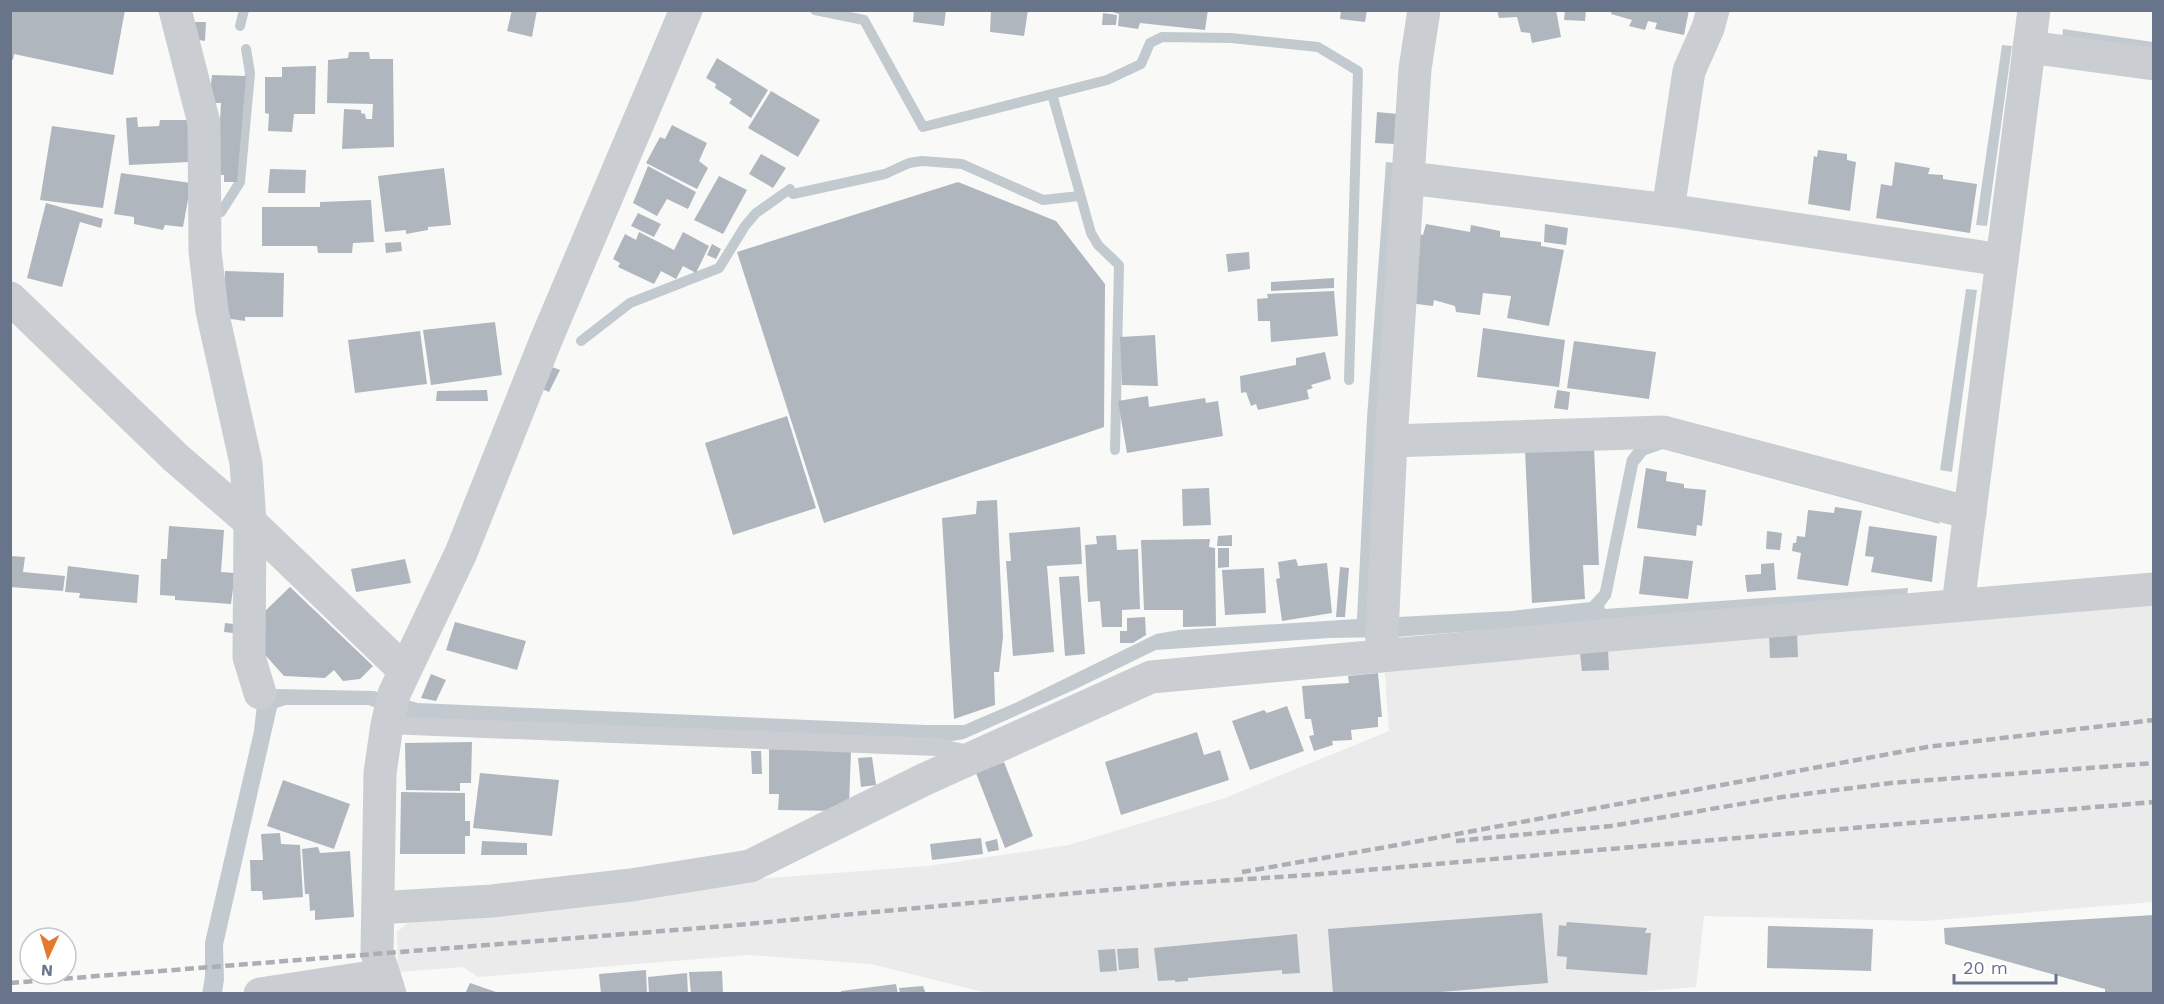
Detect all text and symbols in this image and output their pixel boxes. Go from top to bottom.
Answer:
north arrow [18,926,78,986]
scale bar [1954,947,2056,985]
text: 20 m [1963,957,2008,978]
text: N [40,961,54,980]

